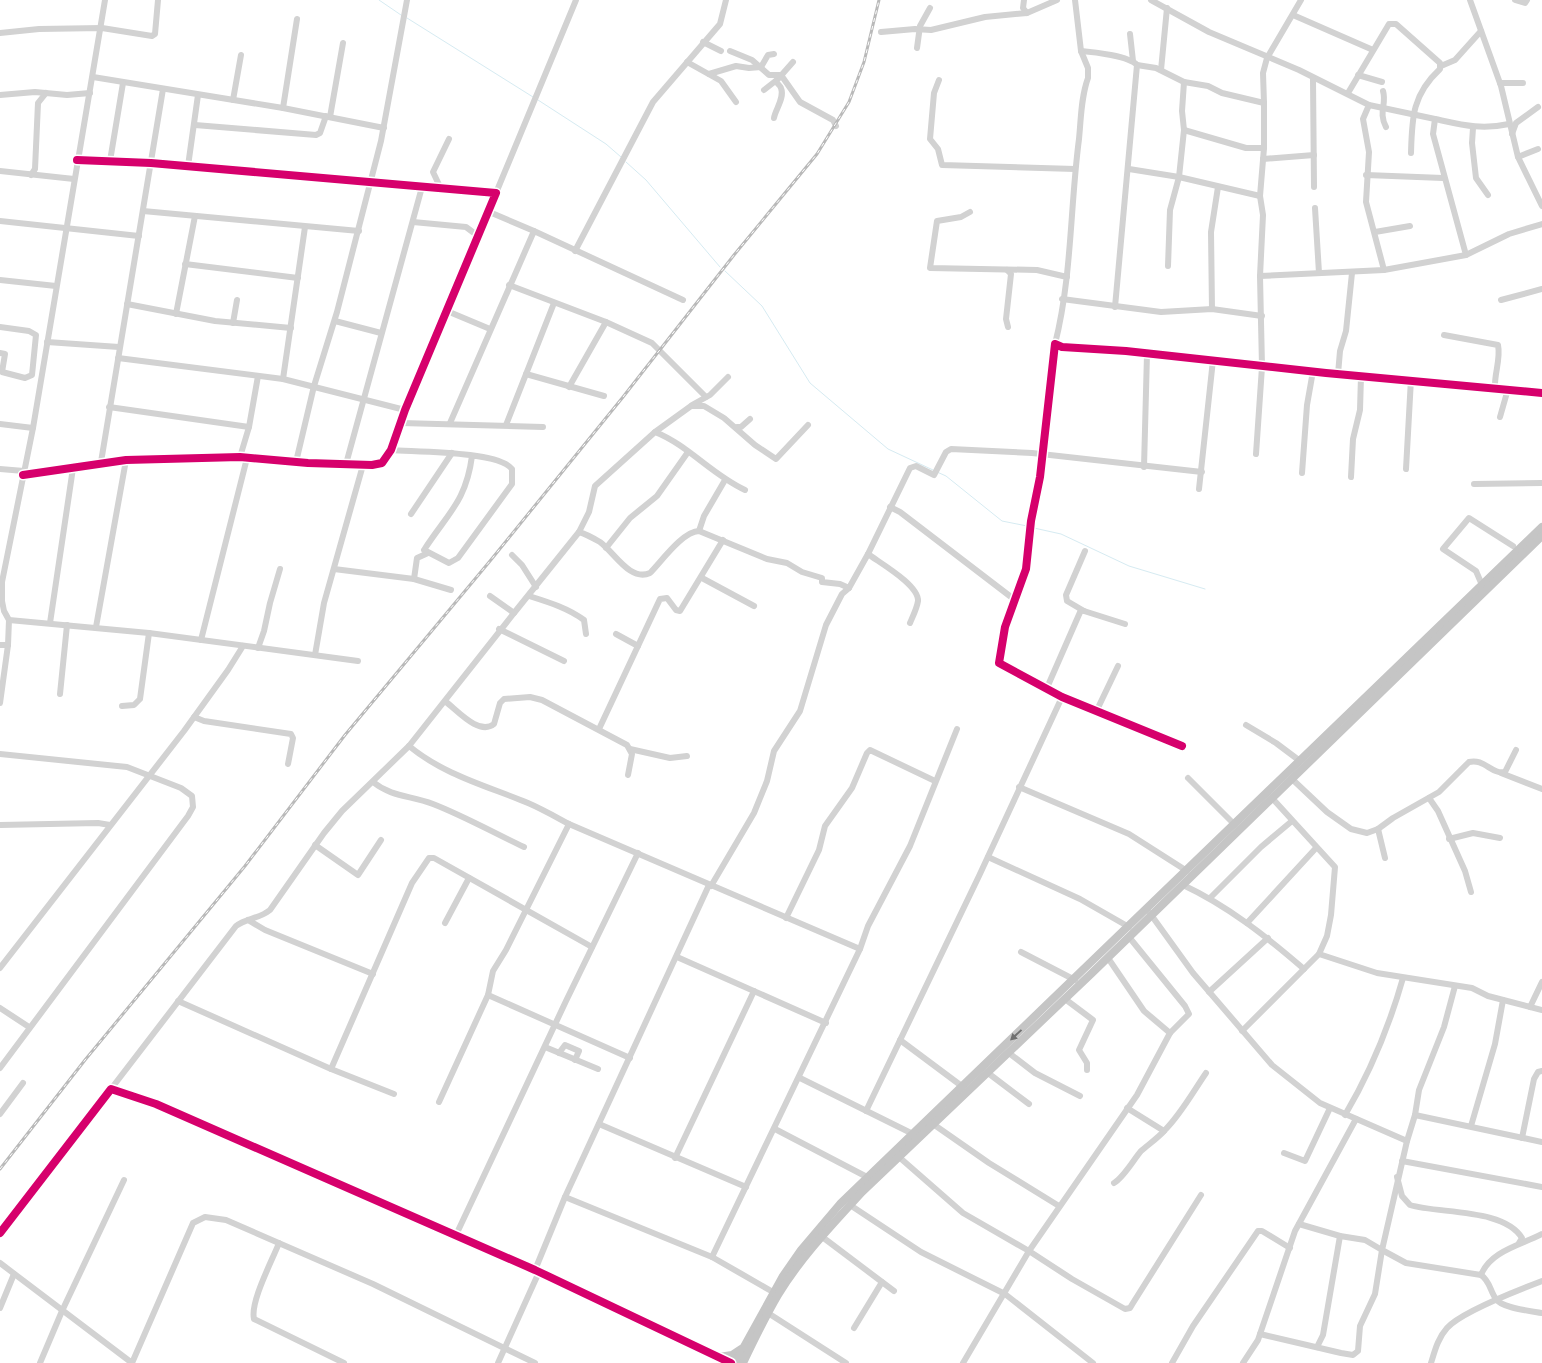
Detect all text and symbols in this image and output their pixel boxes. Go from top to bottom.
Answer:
one-way arrow [1011,1029,1023,1041]

